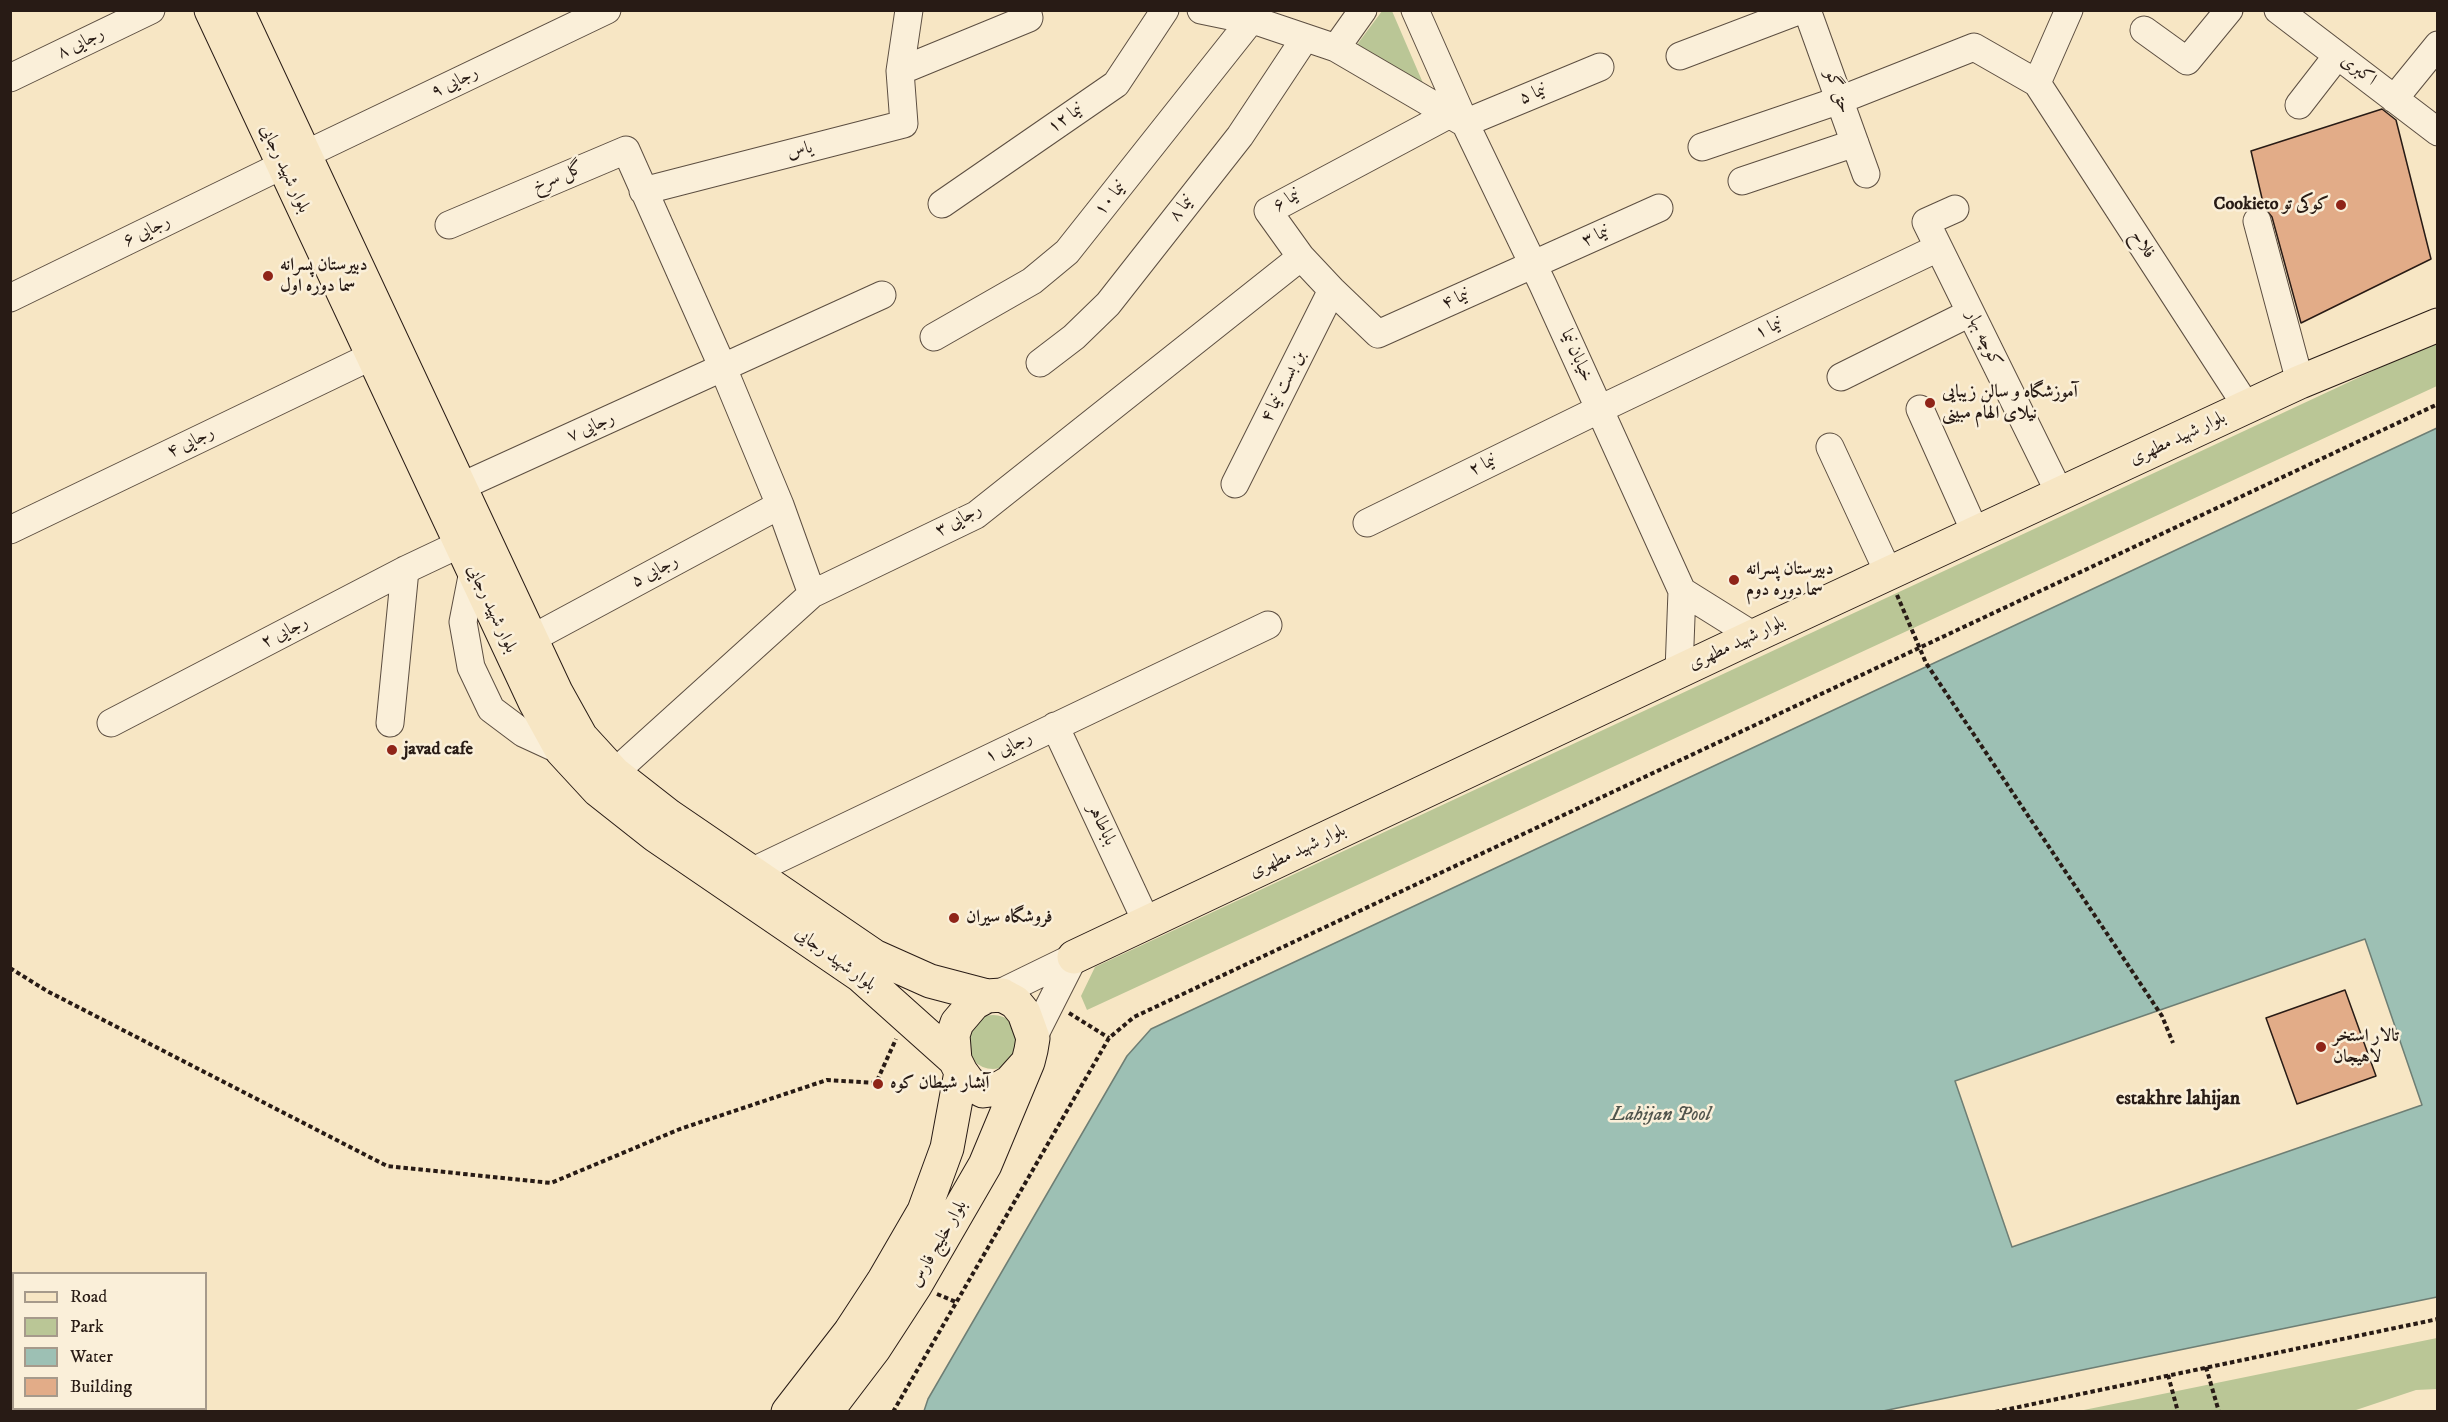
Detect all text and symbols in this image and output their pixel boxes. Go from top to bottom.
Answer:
street label: رجایی ۸ [54,23,108,65]
street label: اکبری [2336,51,2380,91]
street label: رجایی ۹ [428,62,482,104]
street label: حق گو [1819,67,1855,117]
street label: نیما ۵ [1516,80,1550,110]
street label: نیما ۱۲ [1044,99,1088,139]
street label: بلوار شهید رجایی [254,121,314,217]
street label: یاس [785,137,815,165]
street label: گل سرخ [529,158,587,198]
street label: نیما ۱۰ [1091,177,1131,221]
street label: نیما ۶ [1269,184,1305,218]
street label: نیما ۸ [1165,191,1199,227]
place label: Cookieto کوکی تو [2214,194,2329,216]
marker: Cookieto کوکی تو [2334,198,2348,212]
street label: رجایی ۶ [120,211,174,253]
street label: نیما ۳ [1579,221,1613,253]
street label: فلاح [2125,227,2159,263]
place label: دبیرستان پسرانه سما دوره اول [280,255,368,298]
marker: دبیرستان پسرانه سما دوره اول [261,269,275,283]
street label: نیما ۴ [1439,284,1473,316]
street label: کوچه بهار [1960,307,2006,371]
street label: نیما ۱ [1752,313,1786,345]
street label: خیابان نیما [1555,326,1597,386]
street label: بن بست نیما ۴ [1257,347,1311,427]
place label: آموزشگاه و سالن زیبایی نیلای الهام مبینی [1942,382,2078,424]
marker: آموزشگاه و سالن زیبایی نیلای الهام مبینی [1923,396,1937,410]
street label: بلوار شهید مطهری [2126,407,2230,471]
street label: رجایی ۷ [564,408,618,448]
street label: رجایی ۴ [164,422,218,464]
street label: نیما ۲ [1466,450,1500,482]
street label: رجایی ۳ [932,499,986,543]
street label: رجایی ۵ [628,551,682,593]
place label: دبیرستان پسرانه سما دوره دوم [1746,559,1834,602]
street label: بلوار شهید رجایی [461,561,521,657]
marker: دبیرستان پسرانه سما دوره دوم [1727,573,1741,587]
street label: رجایی ۲ [258,612,312,654]
street label: بلوار شهید مطهری [1685,612,1789,676]
street label: رجایی ۱ [982,727,1036,769]
place label: javad cafe [404,739,473,761]
marker: javad cafe [385,743,399,757]
street label: باباطاهر [1082,801,1120,849]
street label: بلوار شهید مطهری [1246,820,1350,884]
place label: فروشگاه سیران [966,907,1053,929]
marker: فروشگاه سیران [947,911,961,925]
street label: بلوار شهید رجایی [790,923,880,997]
place label: تالار استخر لاهیجان [2333,1026,2399,1068]
marker: تالار استخر لاهیجان [2314,1040,2328,1054]
place label: آبشار شیطان کوه [890,1073,989,1095]
marker: آبشار شیطان کوه [871,1077,885,1091]
district label: estakhre lahijan [2116,1088,2240,1112]
water label: Lahijan Pool [1611,1104,1711,1128]
street label: بلوار خلیج فارس [905,1196,973,1292]
legend [12,1272,207,1410]
text: Road [70,1286,107,1308]
text: Park [70,1316,104,1338]
text: Water [70,1346,113,1368]
text: Building [70,1376,132,1398]

